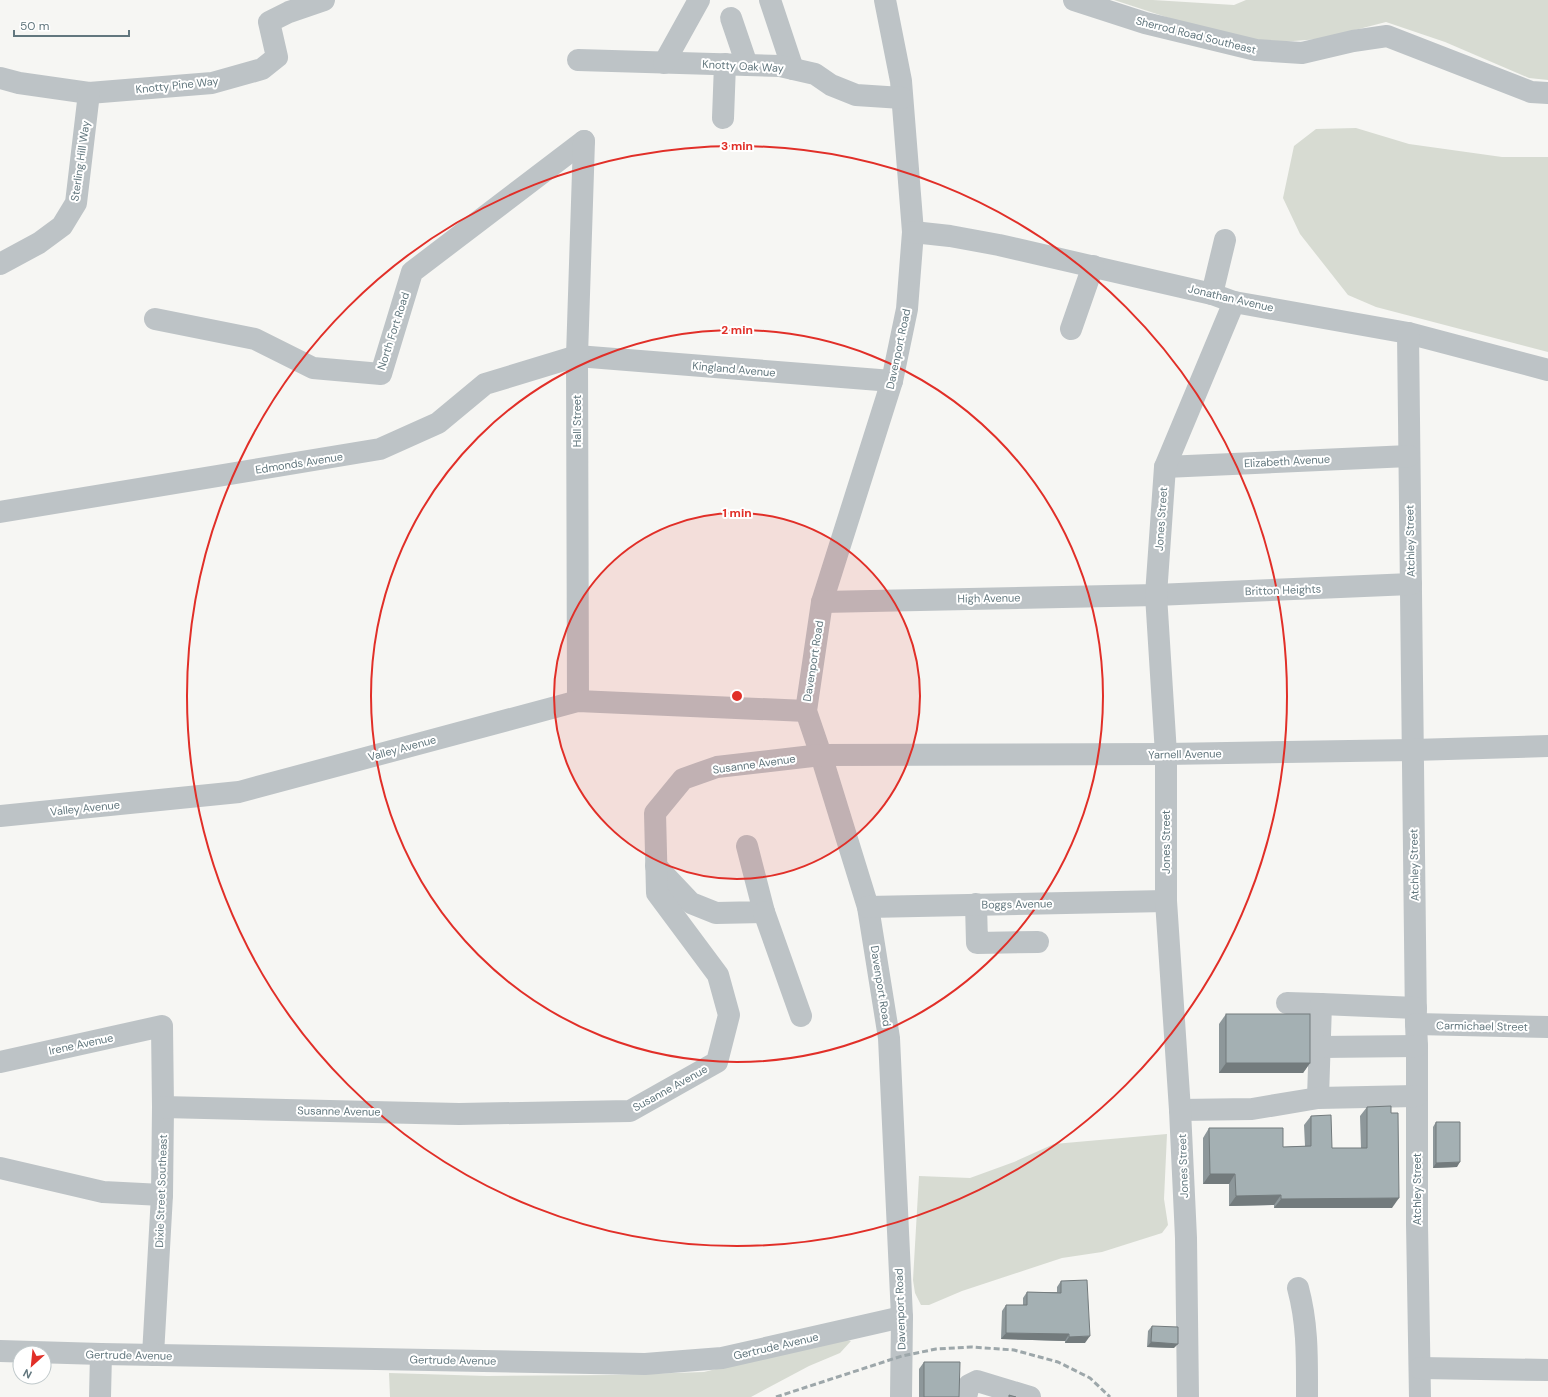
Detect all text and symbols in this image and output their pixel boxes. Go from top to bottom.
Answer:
scale bar [14,12,129,38]
street label: Sherrod Road Southeast [1134,13,1258,57]
text: 50 m [20,18,49,34]
street label: Knotty Oak Way [702,57,784,75]
street label: Knotty Pine Way [135,74,219,96]
street label: Sterling Hill Way [67,120,93,202]
text: 3 min [721,138,753,154]
street label: Jonathan Avenue [1187,281,1275,315]
street label: North Fort Road [374,290,412,372]
street label: Davenport Road [883,307,913,390]
text: 2 min [721,322,753,338]
street label: Kingland Avenue [692,358,776,380]
street label: Hall Street [570,395,584,447]
street label: Edmonds Avenue [254,449,344,477]
street label: Elizabeth Avenue [1244,452,1330,470]
street label: Jones Street [1152,486,1170,552]
text: 1 min [722,505,752,521]
street label: Atchley Street [1402,505,1418,577]
street label: Britton Heights [1245,582,1321,598]
street label: High Avenue [957,590,1021,606]
street label: Davenport Road [800,619,826,702]
centre of rings [730,689,744,703]
street label: Valley Avenue [366,732,438,764]
street label: Yarnell Avenue [1148,746,1222,762]
street label: Susanne Avenue [712,751,796,777]
street label: Valley Avenue [49,797,121,819]
street label: Jones Street [1159,810,1173,874]
street label: Atchley Street [1406,829,1422,901]
street label: Boggs Avenue [981,896,1053,912]
street label: Davenport Road [868,945,894,1028]
street label: Carmichael Street [1436,1018,1528,1034]
street label: Irene Avenue [47,1030,115,1058]
street label: Susanne Avenue [630,1062,710,1114]
street label: Susanne Avenue [297,1103,381,1119]
street label: Dixie Street Southeast [152,1134,170,1248]
street label: Jones Street [1175,1134,1191,1198]
street label: Atchley Street [1410,1153,1424,1225]
street label: Davenport Road [892,1268,908,1350]
street label: Gertrude Avenue [732,1329,820,1363]
north arrow [12,1345,52,1385]
street label: Gertrude Avenue [85,1347,173,1363]
street label: Gertrude Avenue [409,1352,497,1368]
text: N [21,1366,34,1382]

